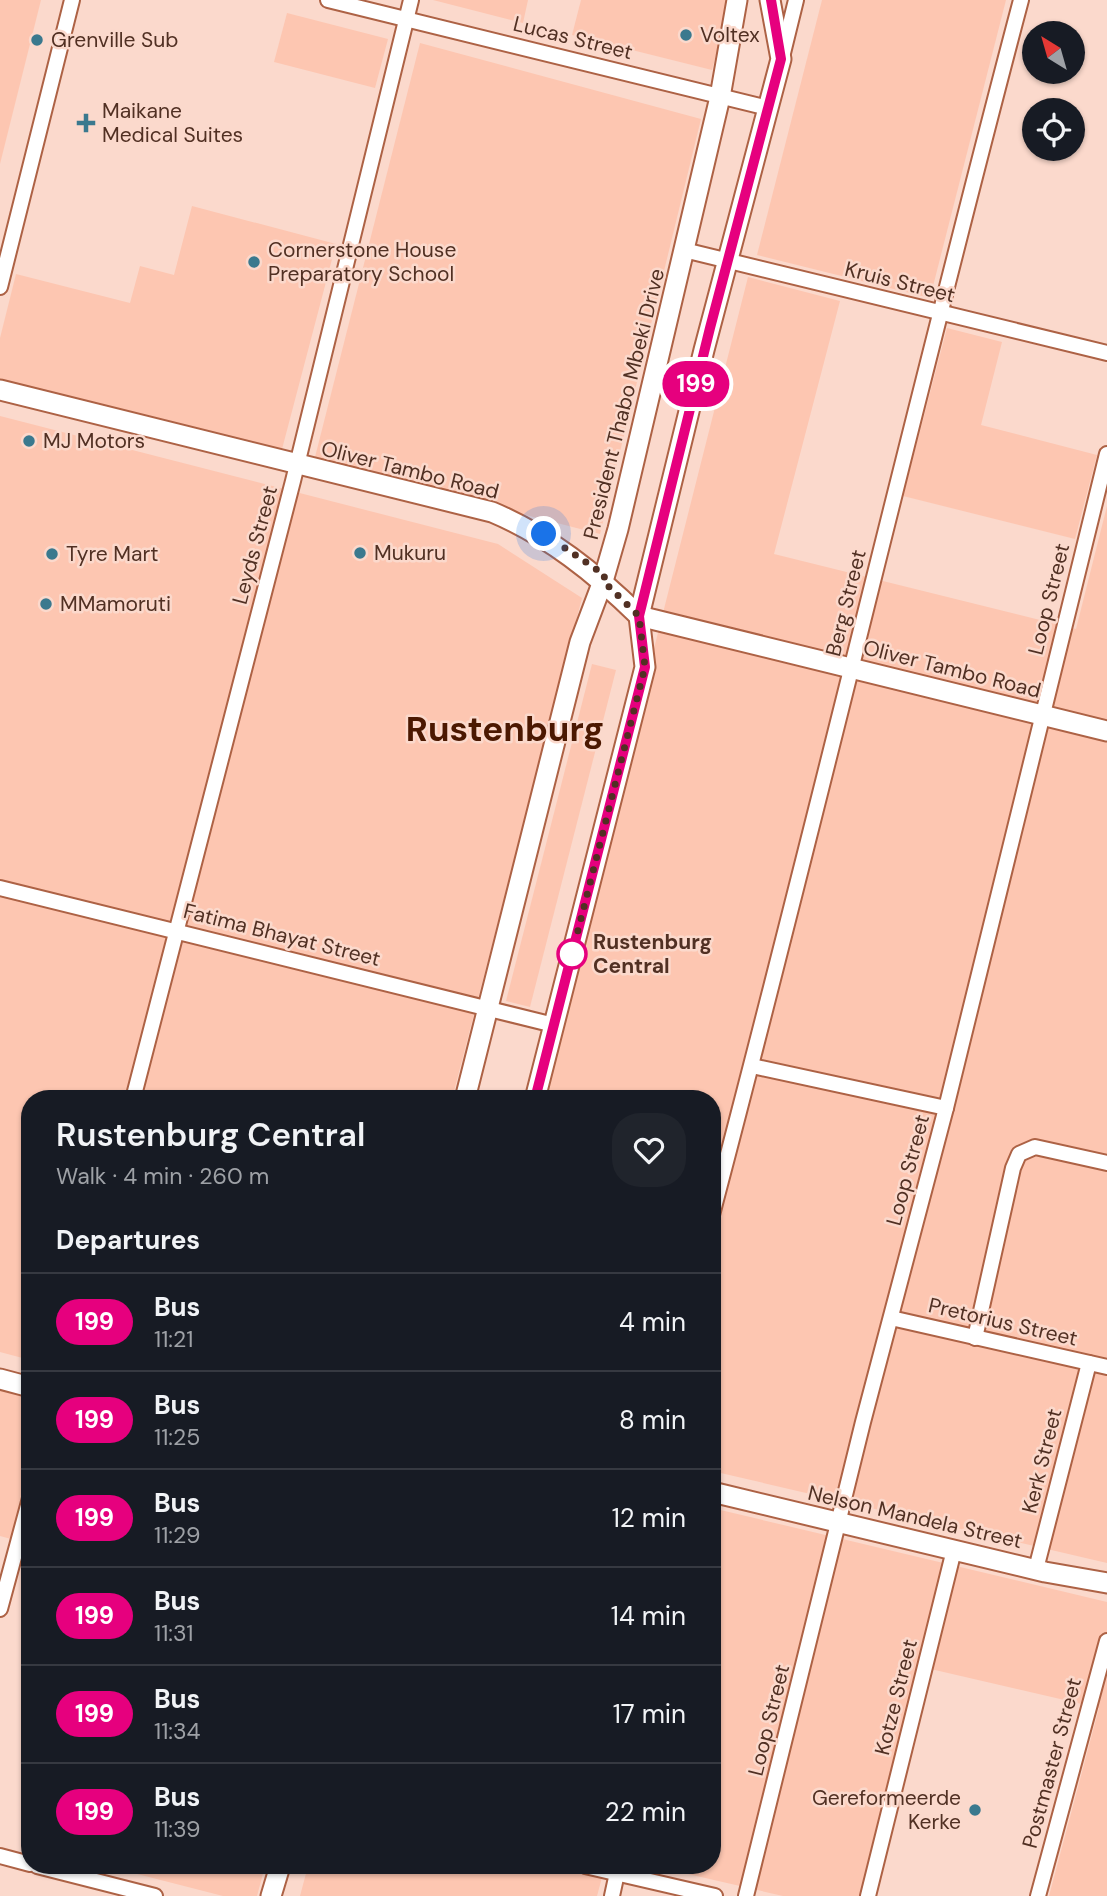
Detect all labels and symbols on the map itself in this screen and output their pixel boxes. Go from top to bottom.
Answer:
street label: Lucas Street [510,10,636,66]
place label: Voltex [700,21,760,49]
north arrow [1022,21,1085,84]
place label: Grenville Sub [51,26,178,54]
marker: Voltex [678,27,694,43]
marker: Grenville Sub [29,32,45,48]
place label: Maikane Medical Suites [102,97,243,149]
marker: Maikane Medical Suites [76,113,96,133]
place label: Cornerstone House Preparatory School [268,236,456,288]
marker: Cornerstone House Preparatory School [246,254,262,270]
street label: Kruis Street [842,255,958,309]
street label: President Thabo Mbeki Drive [577,266,671,542]
line badge: 199 [656,361,736,407]
place label: MJ Motors [43,427,145,455]
marker: MJ Motors [21,433,37,449]
street label: Oliver Tambo Road [318,434,502,506]
street label: Leyds Street [226,483,284,607]
your location [526,516,561,551]
place label: Mukuru [374,539,446,567]
place label: Tyre Mart [66,540,158,568]
street label: Loop Street [1022,540,1076,658]
marker: Mukuru [352,545,368,561]
marker: Tyre Mart [44,546,60,562]
street label: Berg Street [819,547,873,659]
place label: MMamoruti [60,590,171,618]
marker: MMamoruti [38,596,54,612]
street label: Oliver Tambo Road [860,633,1044,705]
district label: Rustenburg [406,706,604,752]
street label: Fatima Bhayat Street [181,897,383,973]
place label: Rustenburg Central [593,928,712,980]
marker: Rustenburg Central [557,939,587,969]
street label: Loop Street [880,1111,936,1229]
street label: Pretorius Street [926,1291,1080,1353]
street label: Kerk Street [1015,1406,1069,1516]
street label: Nelson Mandela Street [805,1479,1025,1555]
street label: Kotze Street [868,1636,924,1758]
street label: Loop Street [742,1661,796,1779]
street label: Postmaster Street [1016,1675,1088,1851]
place label: Gereformeerde Kerke [812,1784,961,1836]
marker: Gereformeerde Kerke [967,1802,983,1818]

